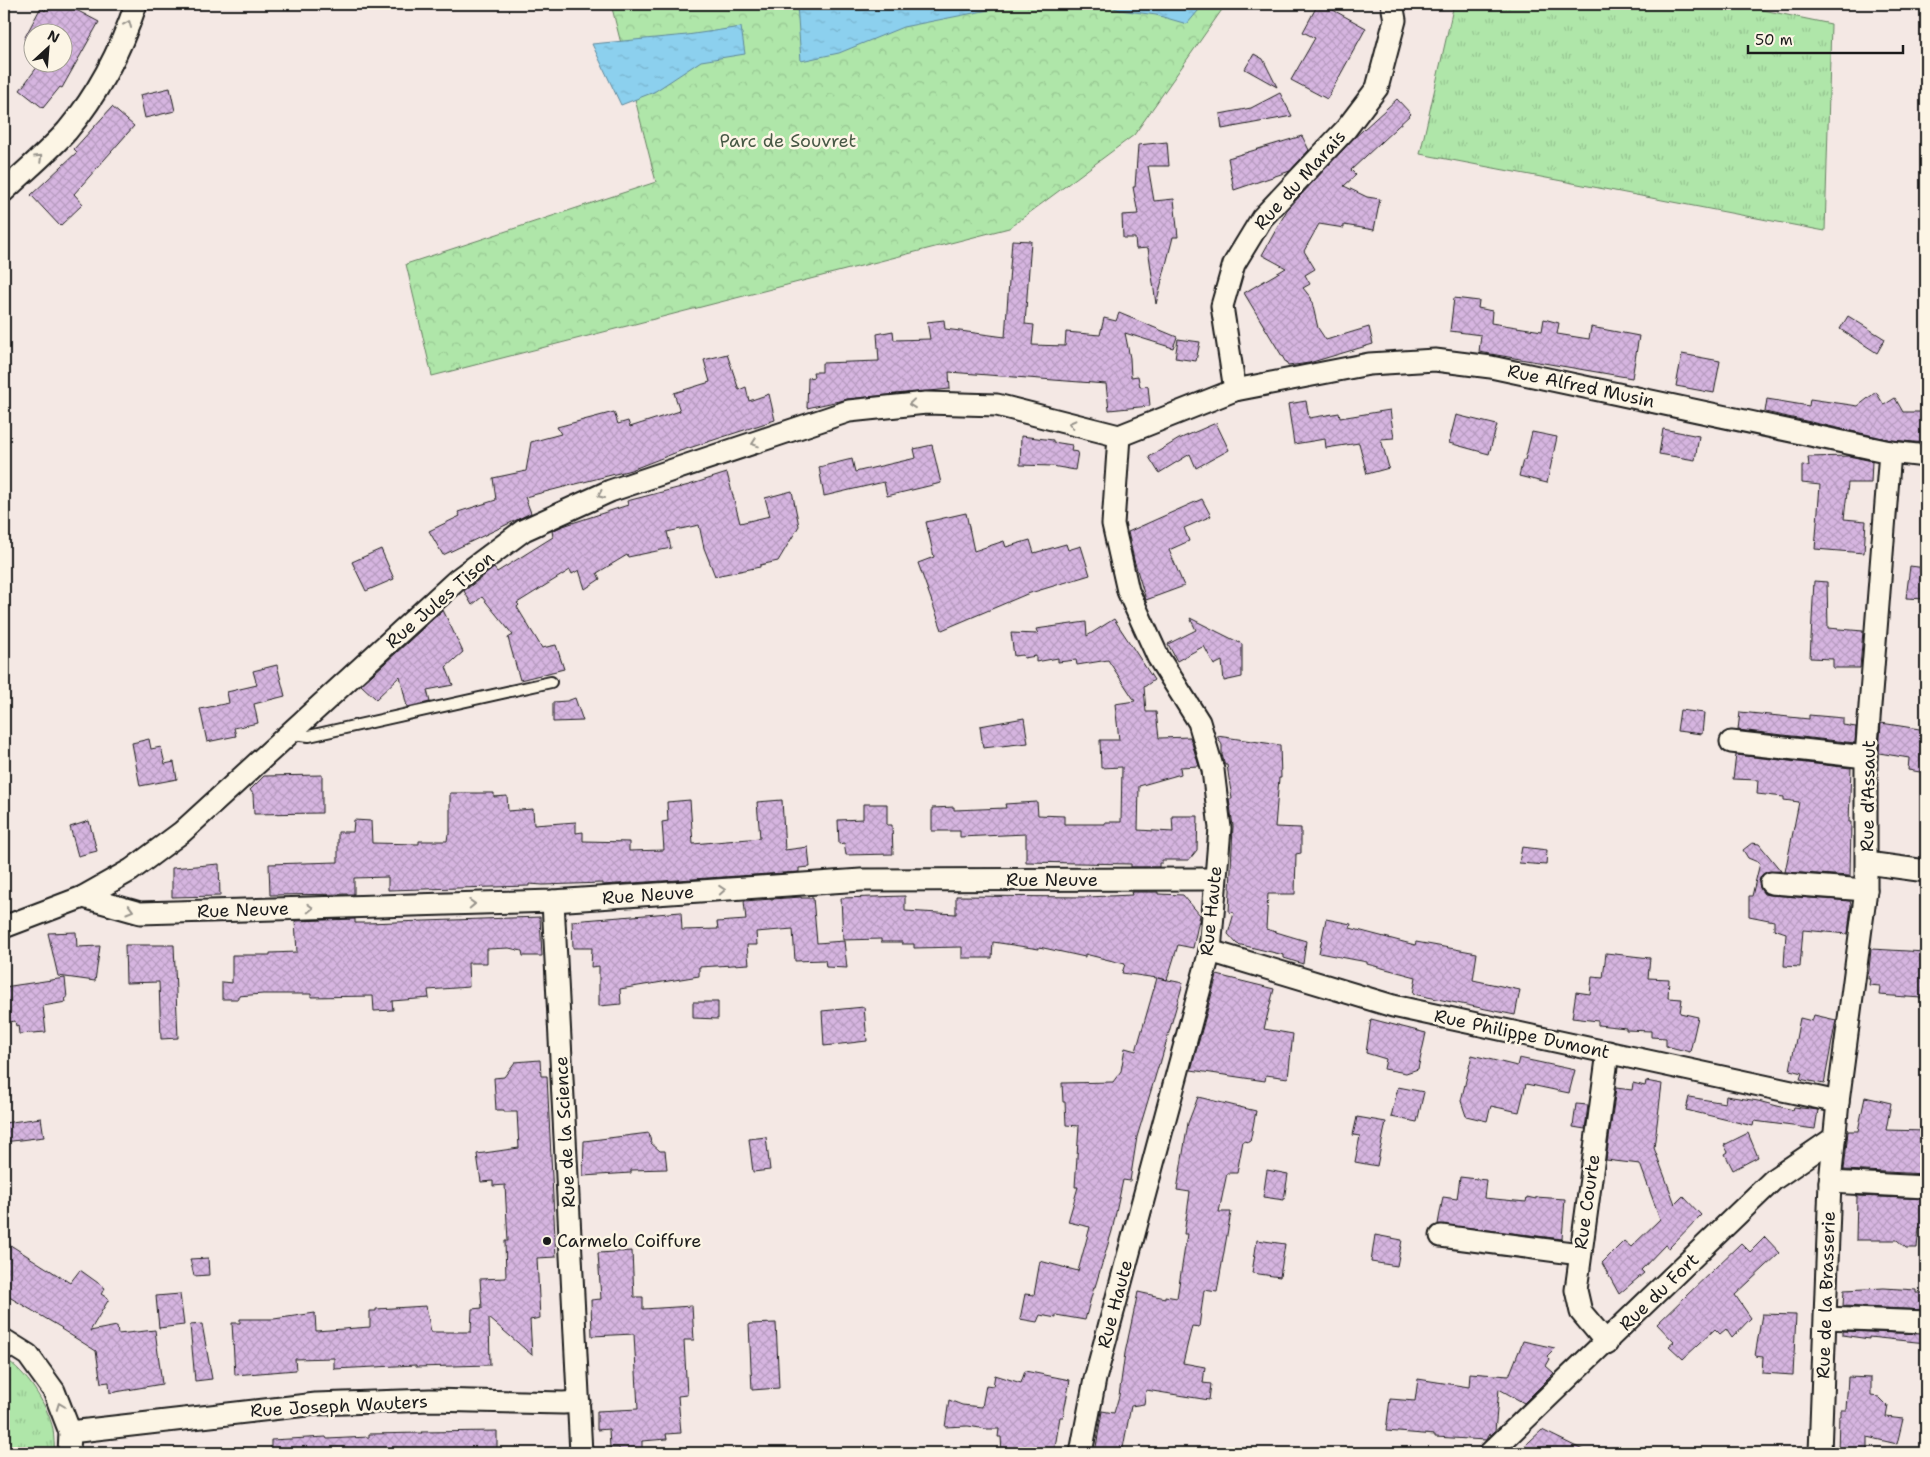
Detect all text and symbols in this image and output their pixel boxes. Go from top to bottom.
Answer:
one-way arrow [122,20,133,29]
north arrow [22,22,72,72]
scale bar [1748,22,1902,54]
text: N [45,26,63,47]
text: 50 m [1755,30,1793,50]
street label: Rue du Marais [1249,125,1351,235]
park label: Parc de Souvret [720,129,857,153]
one-way arrow [33,155,42,164]
street label: Rue Alfred Musin [1505,359,1657,413]
one-way arrow [907,399,915,410]
one-way arrow [1067,419,1076,430]
one-way arrow [751,437,759,447]
one-way arrow [597,489,606,500]
street label: Rue Jules Tison [381,546,499,654]
street label: Rue d'Assaut [1855,740,1881,852]
street label: Rue Haute [1194,865,1228,957]
street label: Rue Neuve [1006,868,1098,892]
street label: Rue Neuve [601,880,695,910]
one-way arrow [718,884,726,895]
street label: Rue Neuve [197,896,289,924]
one-way arrow [468,898,476,909]
one-way arrow [306,903,314,913]
one-way arrow [125,905,134,915]
street label: Rue Philippe Dumont [1432,1004,1612,1064]
street label: Rue de la Science [549,1056,581,1208]
street label: Rue Courte [1568,1153,1606,1251]
street label: Rue de la Brasserie [1811,1211,1841,1379]
place label: Carmelo Coiffure [557,1229,702,1253]
marker: Carmelo Coiffure [541,1235,553,1247]
street label: Rue du Fort [1614,1248,1704,1336]
street label: Rue Haute [1092,1257,1138,1351]
street label: Rue Joseph Wauters [250,1389,428,1423]
one-way arrow [56,1402,67,1411]

